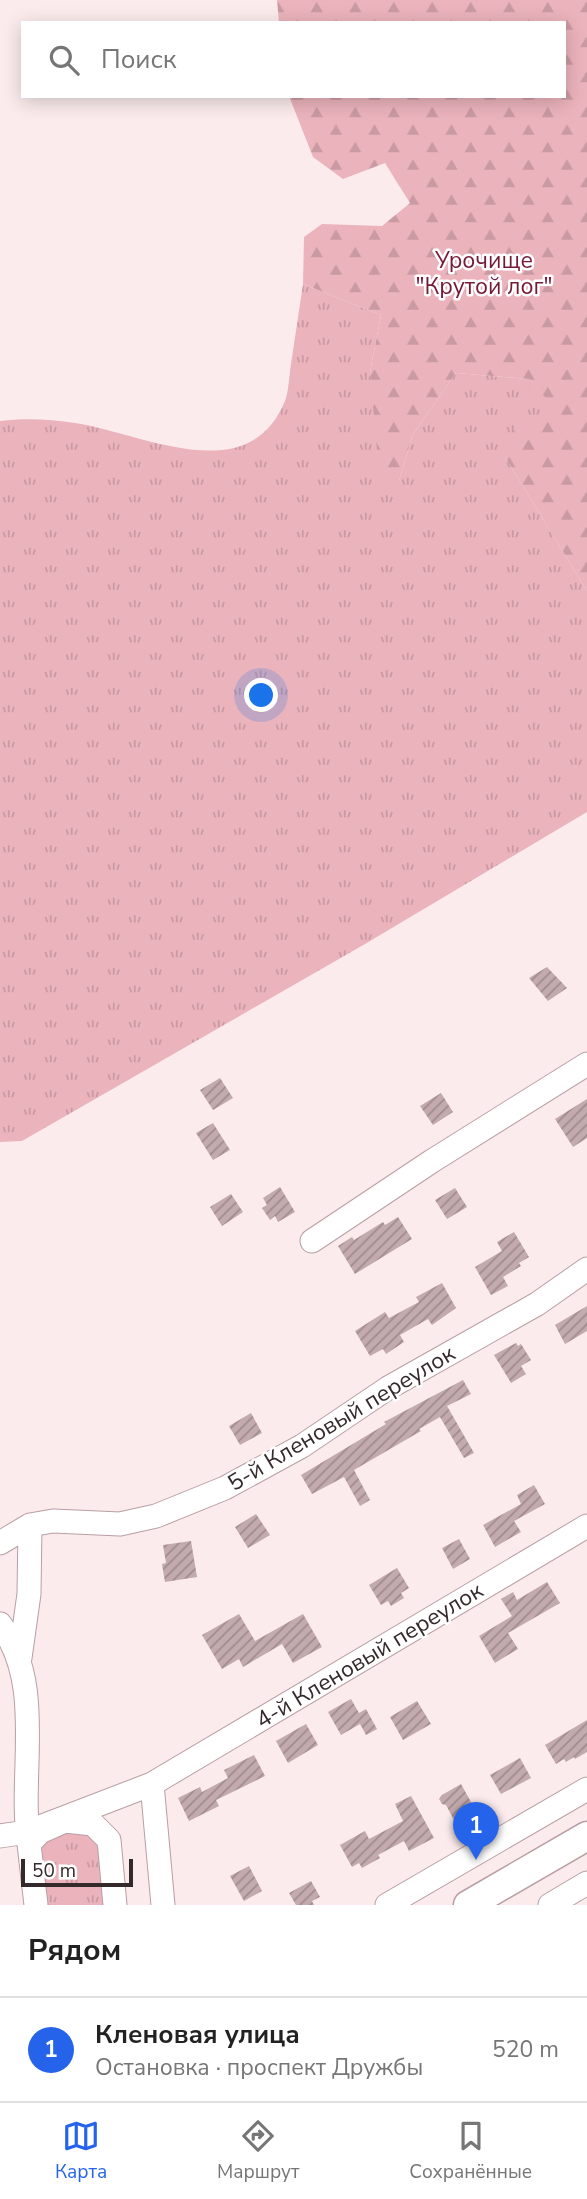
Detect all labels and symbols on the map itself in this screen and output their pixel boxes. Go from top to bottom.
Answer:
park label: Урочище "Крутой лог" [415,245,553,302]
your location [244,678,278,712]
street label: 5-й Кленовый переулок [222,1338,461,1499]
street label: 4-й Кленовый переулок [250,1575,489,1736]
pin: 1 [453,1802,499,1860]
scale bar [21,1856,133,1888]

